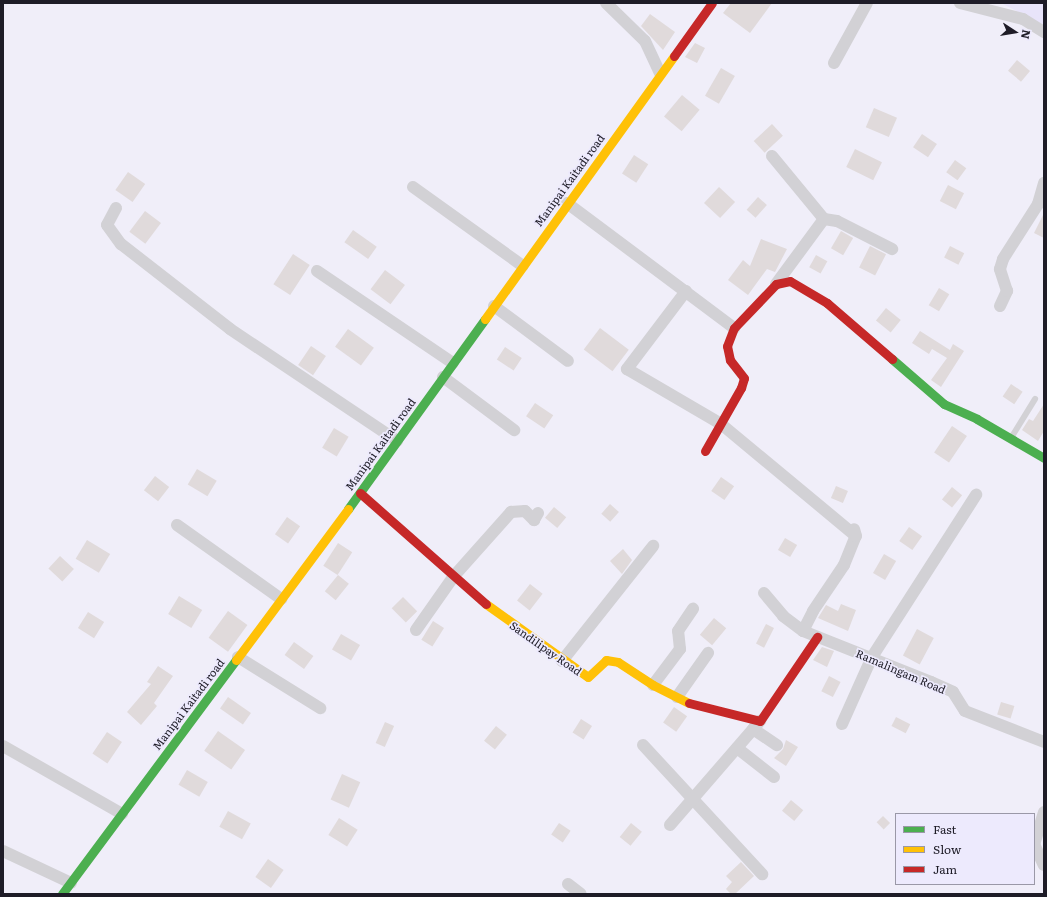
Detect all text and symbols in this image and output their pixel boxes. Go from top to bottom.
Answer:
north arrow [995,12,1035,52]
text: N [1018,28,1036,41]
street label: Manipai Kaitadi road [531,131,607,229]
street label: Manipai Kaitadi road [342,395,418,493]
street label: Sandilipay Road [508,618,584,678]
street label: Ramalingam Road [854,646,948,696]
street label: Manipai Kaitadi road [149,656,227,752]
legend [895,813,1035,885]
text: Fast [933,820,956,838]
text: Slow [933,840,961,858]
text: Jam [933,860,957,878]

